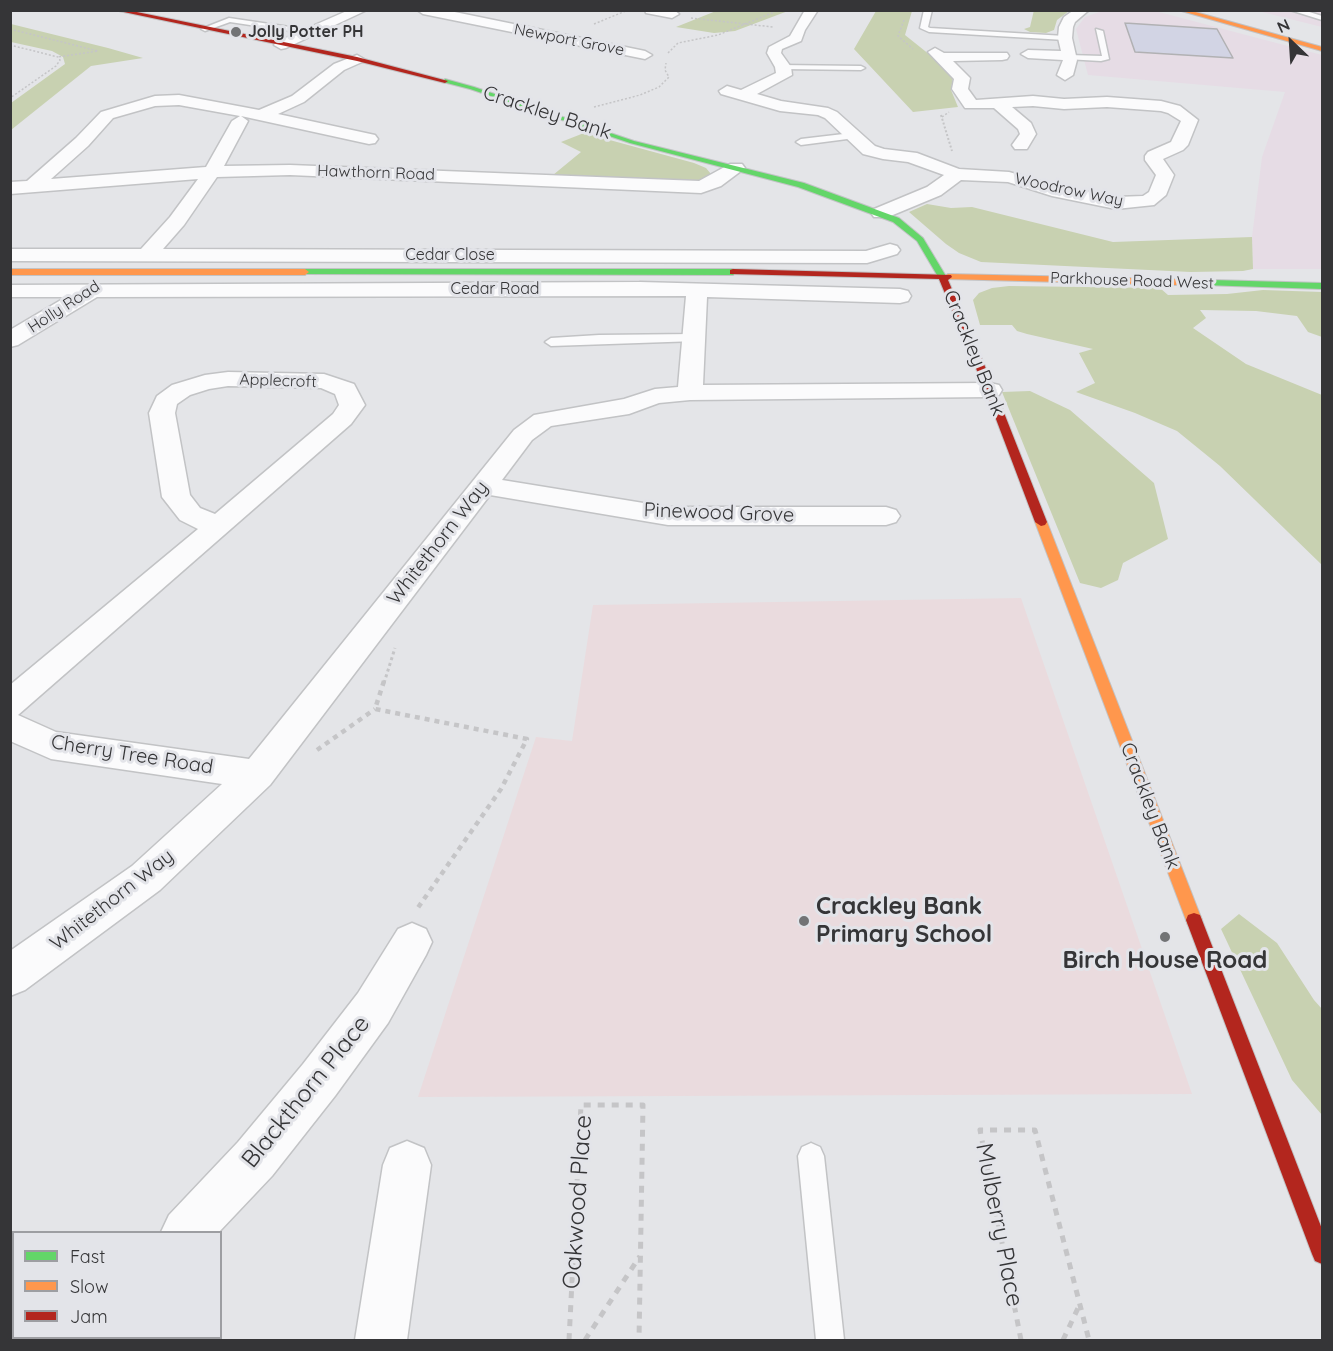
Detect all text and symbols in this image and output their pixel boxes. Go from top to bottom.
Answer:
north arrow [1261,12,1321,72]
text: N [1274,14,1293,37]
street label: Newport Grove [512,20,626,60]
place label: Jolly Potter PH [248,22,364,42]
marker: Jolly Potter PH [229,25,243,39]
street label: Crackley Bank [480,81,614,145]
street label: Hawthorn Road [317,161,435,185]
street label: Woodrow Way [1013,169,1125,211]
street label: Cedar Close [405,245,495,265]
street label: Parkhouse Road West [1050,269,1214,293]
street label: Holly Road [25,277,103,337]
street label: Cedar Road [450,279,540,299]
street label: Crackley Bank [938,287,1010,419]
street label: Applecroft [239,370,317,392]
street label: Whitethorn Way [382,476,494,610]
street label: Pinewood Grove [643,498,795,528]
street label: Cherry Tree Road [49,730,215,780]
street label: Crackley Bank [1115,739,1185,873]
street label: Whitethorn Way [45,844,179,956]
place label: Crackley Bank Primary School [816,893,992,949]
marker: Crackley Bank Primary School [797,914,811,928]
marker: Birch House Road [1158,930,1172,944]
place label: Birch House Road [1063,947,1267,975]
street label: Blackthorn Place [236,1010,376,1174]
street label: Oakwood Place [558,1114,598,1290]
street label: Mulberry Place [969,1141,1029,1309]
legend [12,1231,222,1339]
text: Fast [70,1245,105,1268]
text: Slow [70,1275,108,1298]
text: Jam [70,1305,108,1328]

